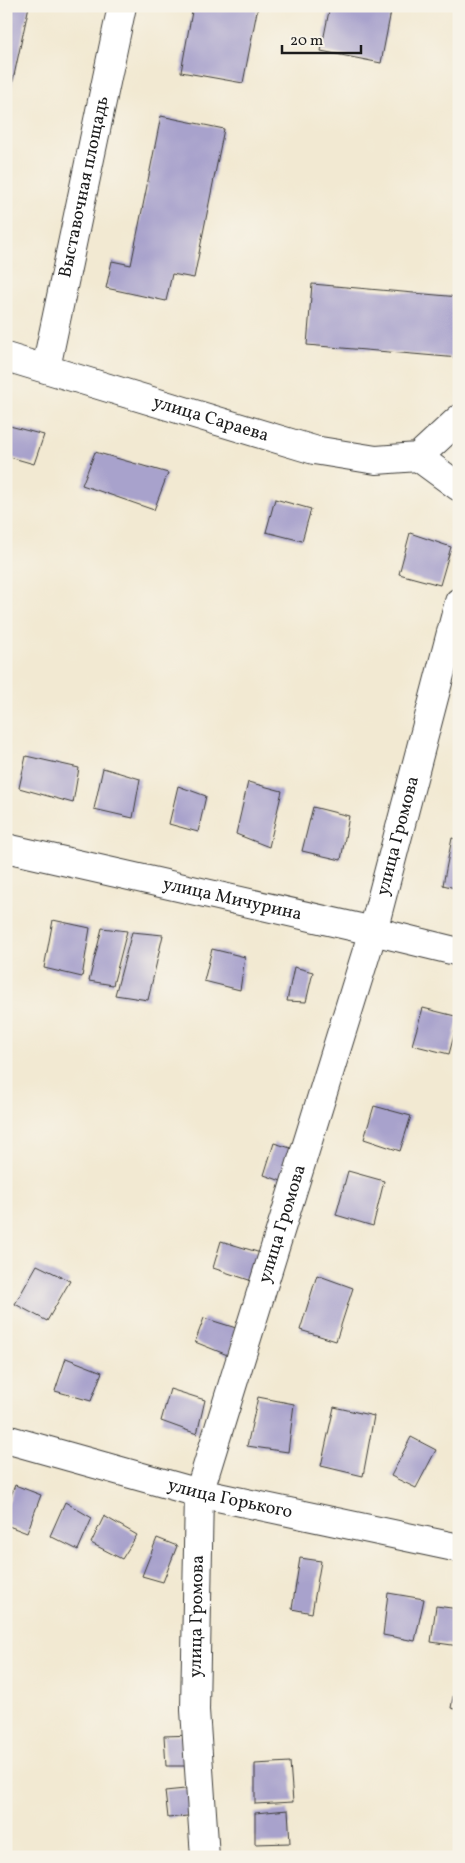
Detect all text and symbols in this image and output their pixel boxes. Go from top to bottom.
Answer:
scale bar [282,22,361,54]
text: 20 m [290,31,323,52]
street label: Выставочная площадь [53,94,115,280]
street label: улица Сараева [150,390,272,448]
street label: улица Громова [370,773,425,898]
street label: улица Мичурина [160,871,304,927]
street label: улица Громова [252,1162,312,1286]
street label: улица Горького [165,1472,295,1525]
street label: улица Громова [183,1555,210,1678]

